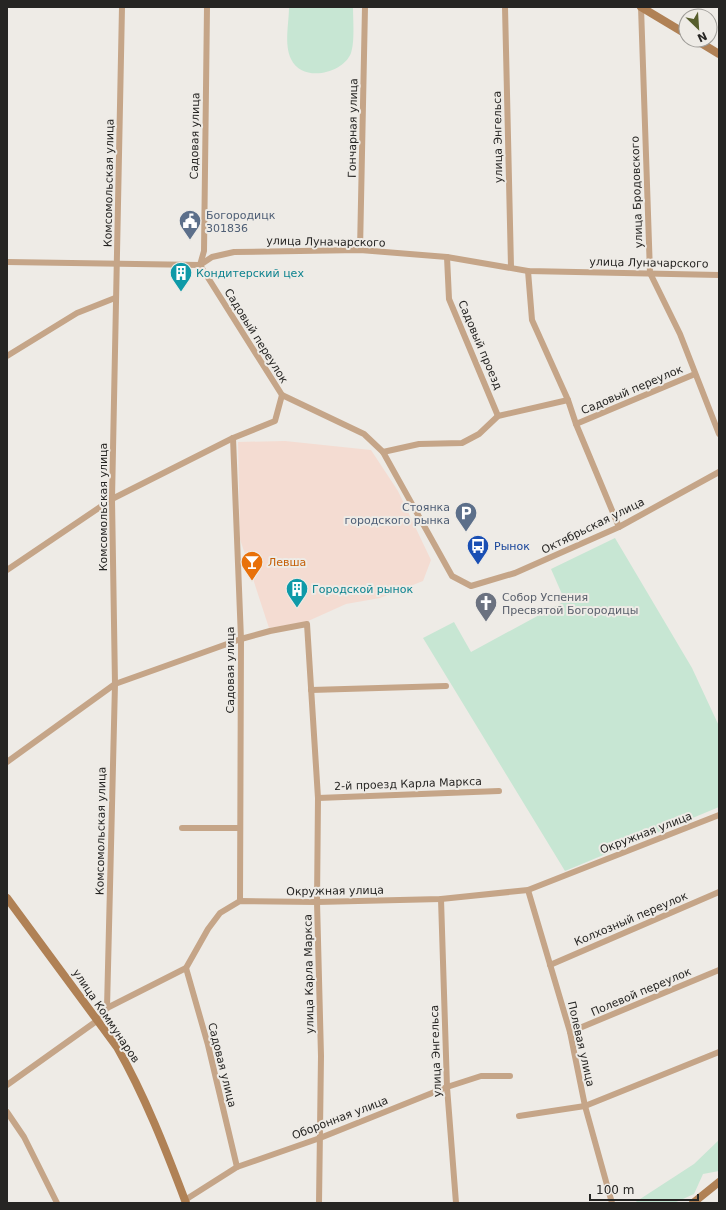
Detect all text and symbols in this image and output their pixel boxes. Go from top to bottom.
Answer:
north arrow [678,8,718,48]
text: N [695,29,709,44]
street label: Гончарная улица [346,78,360,178]
street label: улица Энгельса [491,91,505,183]
street label: Садовая улица [188,92,202,180]
street label: Комсомольская улица [101,119,117,247]
street label: улица Бродовского [629,135,645,248]
public building icon: Богородицк 301836 [177,208,203,241]
place label: Богородицк 301836 [206,209,276,235]
street label: улица Луначарского [266,234,386,250]
street label: улица Луначарского [589,255,709,271]
building icon: Кондитерский цех [168,260,194,293]
place label: Кондитерский цех [196,267,304,280]
street label: Садовый переулок [222,286,291,386]
street label: Садовый проезд [455,298,505,392]
street label: Садовый переулок [579,363,685,417]
street label: Комсомольская улица [97,443,110,571]
street label: Октябрьская улица [539,495,647,557]
parking icon: Cтоянка городского рынка [453,500,479,533]
place label: Cтоянка городского рынка [345,501,450,527]
bus stop icon: Рынок [465,533,491,566]
place label: Рынок [494,540,530,553]
bar icon: Левша [239,549,265,582]
place label: Левша [268,556,306,569]
building icon: Городской рынок [284,576,310,609]
place label: Городской рынок [312,583,413,596]
church icon: Собор Успения Пресвятой Богородицы [473,590,499,623]
place label: Собор Успения Пресвятой Богородицы [502,591,638,617]
street label: Садовая улица [224,626,237,714]
street label: Комсомольская улица [93,767,109,895]
street label: 2-й проезд Карла Маркса [334,775,482,793]
street label: Окружная улица [598,809,694,857]
street label: Окружная улица [286,884,384,898]
street label: Колхозный переулок [572,889,690,949]
street label: улица Карла Маркса [301,914,317,1034]
street label: Полевой переулок [589,965,693,1019]
street label: улица Коммунаров [70,967,142,1065]
street label: Полевая улица [565,1000,597,1088]
street label: улица Энгельса [428,1005,444,1097]
street label: Садовая улица [205,1021,239,1109]
street label: Оборонная улица [290,1094,390,1142]
scale bar [590,1176,698,1202]
text: 100 m [596,1183,634,1197]

